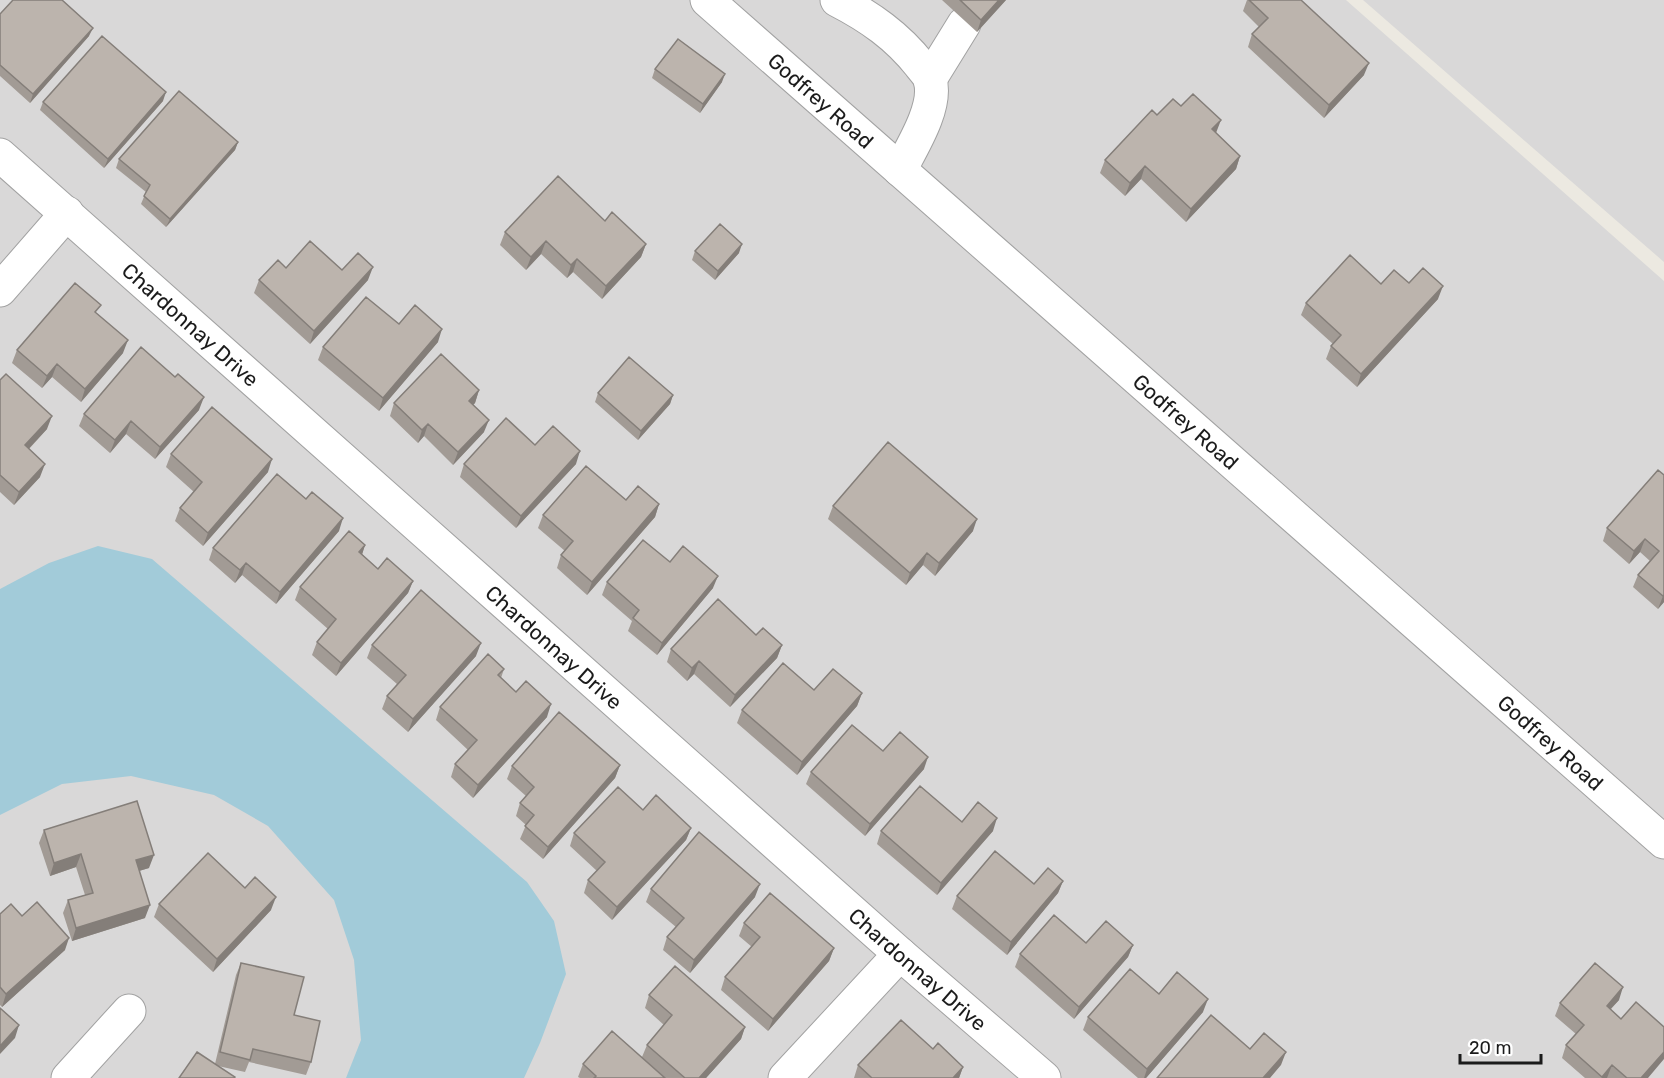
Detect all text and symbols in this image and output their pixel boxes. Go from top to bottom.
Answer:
street label: Godfrey Road [763,47,879,153]
street label: Chardonnay Drive [117,257,264,392]
street label: Godfrey Road [1128,368,1244,474]
street label: Chardonnay Drive [481,580,628,714]
street label: Godfrey Road [1493,689,1609,795]
street label: Chardonnay Drive [844,902,992,1036]
scale bar [1460,1027,1541,1065]
text: 20 m [1469,1037,1511,1059]

